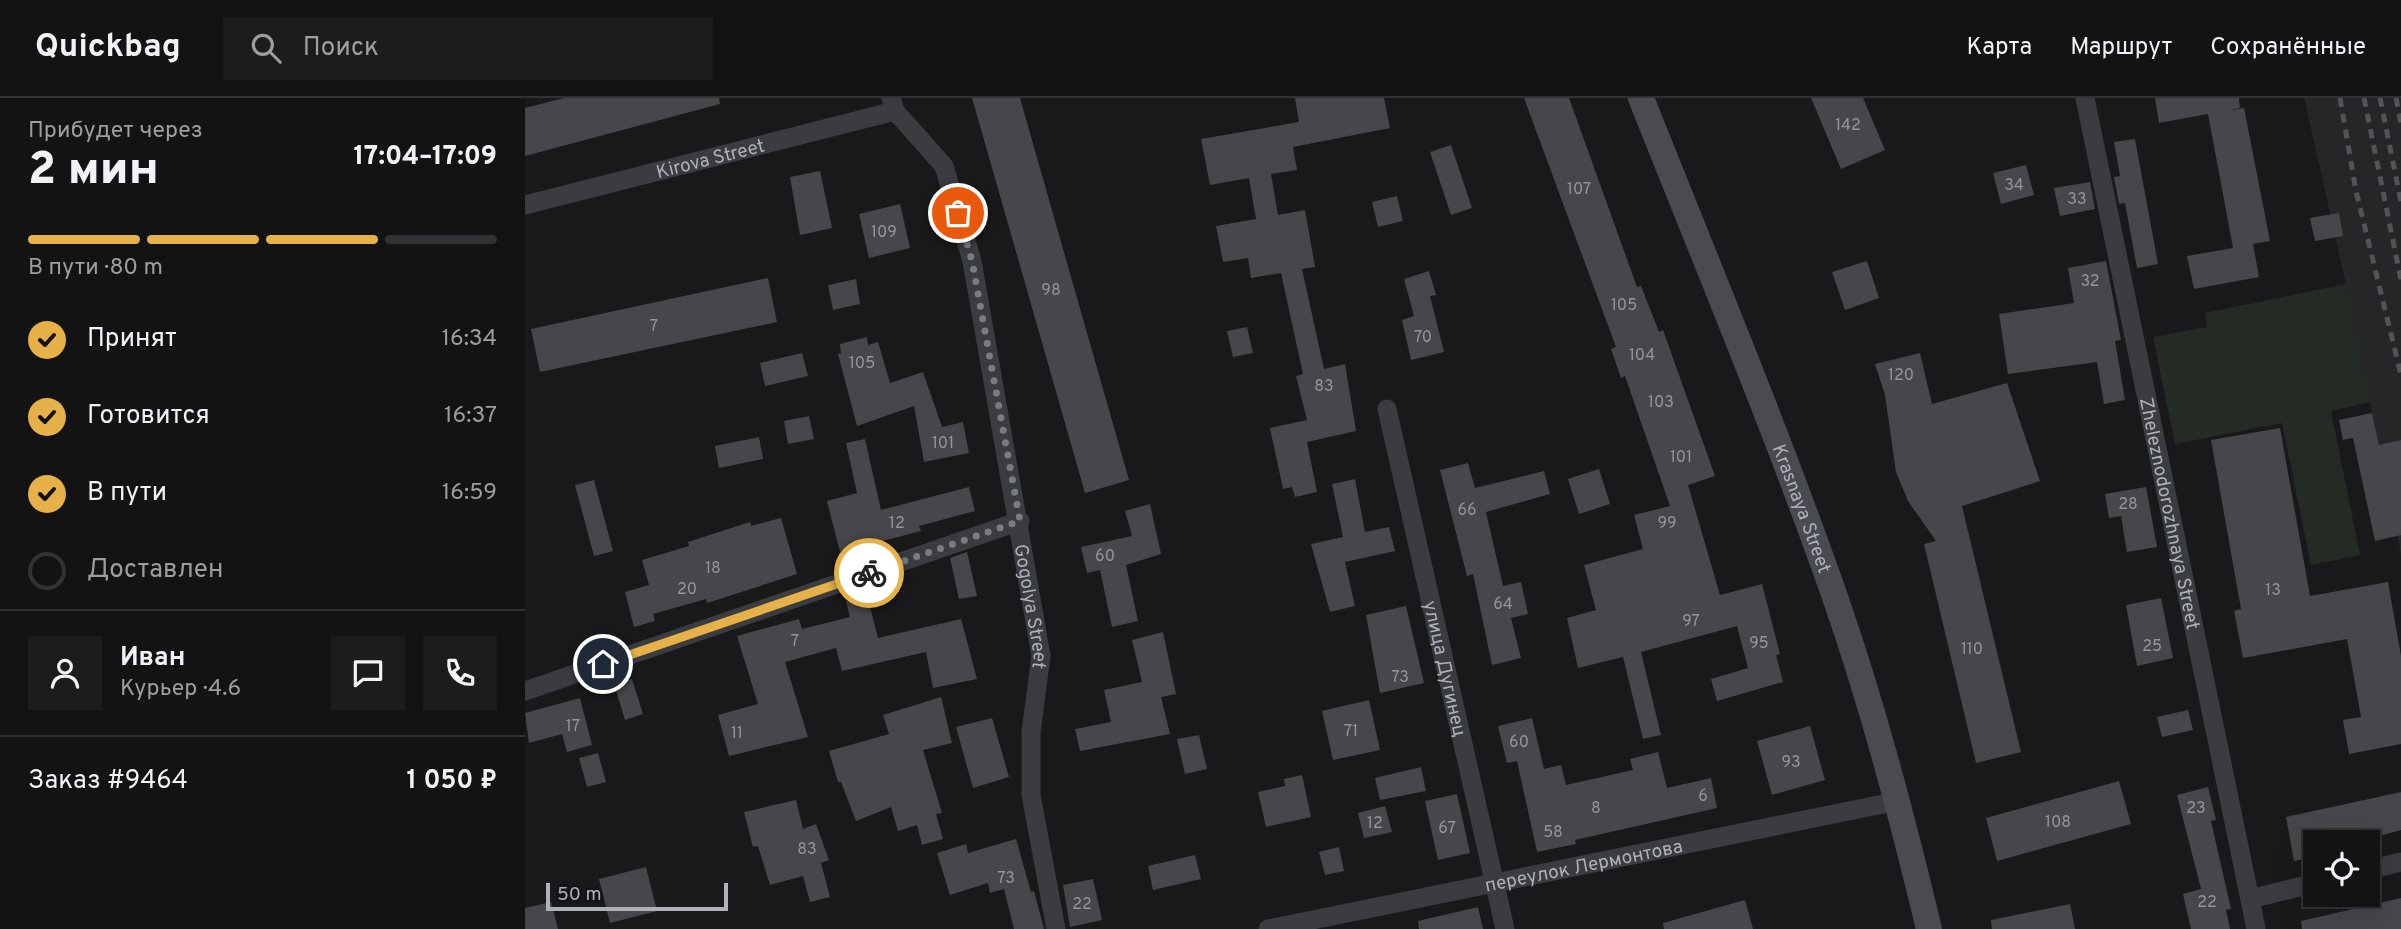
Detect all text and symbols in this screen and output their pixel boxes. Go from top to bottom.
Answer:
search box [223,17,713,80]
text: Quickbag [35,27,181,69]
icon: search [247,29,285,67]
text: Поиск [303,32,379,65]
text: Карта [1966,33,2032,63]
text: Маршрут [2070,33,2172,63]
text: Сохранённые [2210,33,2366,63]
house number: 142 [1835,116,1861,136]
text: Прибудет через [28,117,203,146]
street label: Kirova Street [654,135,767,185]
text: 17:04–17:09 [353,141,497,174]
text: 2 мин [28,142,159,201]
house number: 34 [2004,176,2024,196]
house number: 107 [1567,180,1591,200]
pin [928,183,988,243]
house number: 33 [2067,190,2087,210]
icon: bag [939,194,977,232]
house number: 109 [871,223,897,243]
text: В пути · 80 m [28,254,163,283]
house number: 32 [2080,272,2100,292]
house number: 98 [1041,281,1061,301]
house number: 105 [1611,296,1637,316]
house number: 7 [650,317,658,337]
icon: check [28,321,66,359]
text: Принят [87,323,177,356]
text: 16:34 [441,325,497,354]
house number: 70 [1414,328,1432,348]
house number: 104 [1629,346,1655,366]
house number: 105 [849,354,875,374]
house number: 120 [1888,366,1914,386]
house number: 83 [1314,377,1334,397]
house number: 103 [1648,393,1674,413]
street label: Zheleznodorozhnaya Street [2133,395,2204,632]
icon: check [28,398,66,436]
text: Готовится [87,400,210,433]
text: 16:37 [444,402,497,431]
house number: 101 [932,434,954,454]
street label: Krasnaya Street [1766,441,1836,577]
house number: 101 [1670,448,1692,468]
icon: check [28,475,66,513]
text: В пути [87,477,167,510]
text: 16:59 [442,479,497,508]
house number: 28 [2118,495,2138,515]
house number: 66 [1457,501,1477,521]
house number: 12 [889,514,905,534]
house number: 99 [1657,514,1677,534]
courier [834,538,904,608]
street label: Gogolya Street [1008,542,1051,670]
house number: 60 [1095,547,1115,567]
text: Доставлен [87,554,223,587]
icon: bike [850,554,888,592]
house number: 18 [705,559,721,579]
house number: 20 [677,580,697,600]
house number: 13 [2265,581,2281,601]
house number: 64 [1493,595,1513,615]
street label: улица Дугинец [1417,599,1471,739]
house number: 97 [1682,612,1700,632]
house number: 7 [791,632,799,652]
pin [573,634,633,694]
house number: 95 [1749,634,1769,654]
button: person [28,636,102,710]
button: chat [331,636,405,710]
button: phone [423,636,497,710]
house number: 25 [2142,637,2162,657]
house number: 110 [1961,640,1983,660]
text: Иван [120,642,185,675]
icon: home [584,645,622,683]
house number: 73 [1391,668,1409,688]
text: Курьер · 4.6 [120,675,241,704]
house number: 17 [566,717,580,737]
house number: 71 [1344,722,1358,742]
house number: 11 [731,724,743,744]
house number: 60 [1509,733,1529,753]
house number: 93 [1781,753,1801,773]
text: Заказ #9464 [28,765,188,798]
text: 1 050 ₽ [406,765,497,798]
house number: 6 [1698,787,1708,807]
house number: 8 [1591,799,1601,819]
house number: 23 [2186,799,2206,819]
house number: 108 [2045,813,2071,833]
house number: 12 [1367,814,1383,834]
house number: 67 [1438,819,1456,839]
house number: 58 [1543,823,1563,843]
map controls [2303,830,2380,907]
button: locate [2303,830,2380,907]
street label: переулок Лермонтова [1483,835,1685,899]
house number: 83 [797,840,817,860]
house number: 73 [997,869,1015,889]
scale bar [546,880,728,912]
text: 50 m [557,883,602,907]
house number: 22 [2197,893,2217,913]
house number: 22 [1072,895,1092,915]

